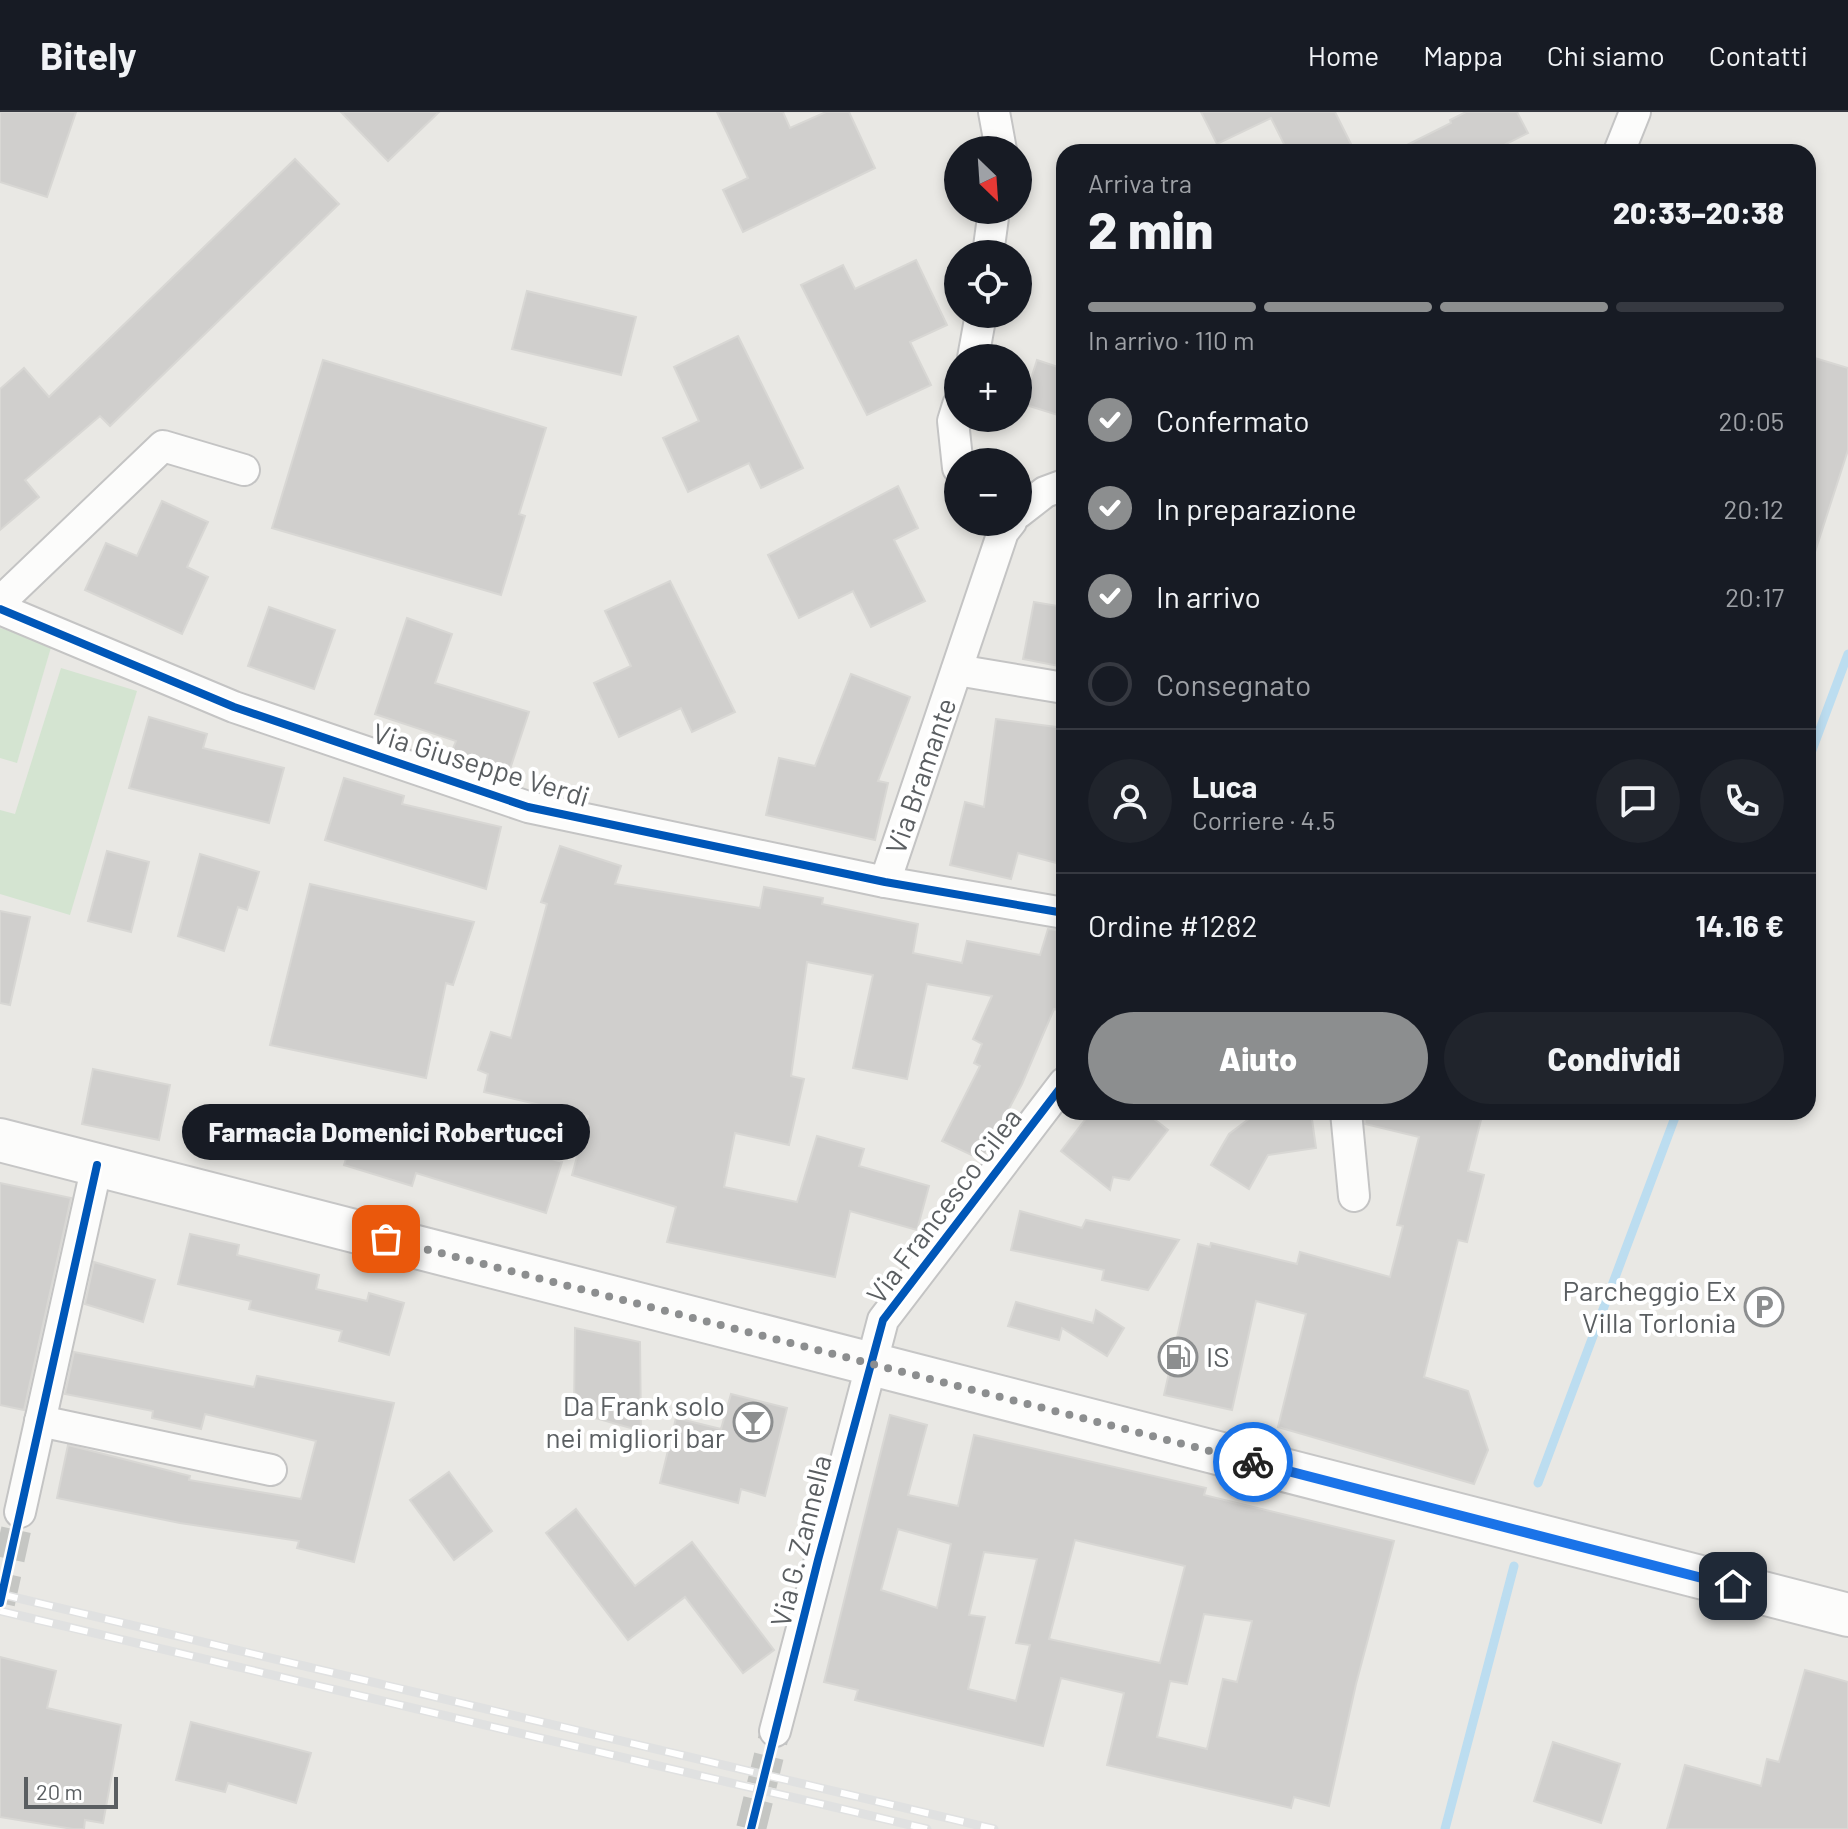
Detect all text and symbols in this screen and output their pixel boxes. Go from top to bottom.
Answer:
text: Bitely [40,32,137,78]
text: Home [1308,38,1379,72]
text: Mappa [1423,38,1503,72]
text: Chi siamo [1547,38,1665,72]
text: Contatti [1709,38,1808,72]
north arrow [944,136,1032,224]
map controls [944,136,1032,536]
text: Arriva tra [1088,167,1192,198]
text: 20:33–20:38 [1613,194,1784,230]
text: 2 min [1088,197,1213,259]
button: locate [944,240,1032,328]
text: In arrivo · 110 m [1088,324,1254,355]
button: + [944,344,1032,432]
icon: check [1088,398,1132,442]
text: Confermato [1156,402,1310,438]
text: 20:05 [1719,405,1784,436]
button: − [944,448,1032,536]
icon: check [1088,486,1132,530]
text: In preparazione [1156,490,1357,526]
text: 20:12 [1724,493,1784,524]
icon: check [1088,574,1132,618]
text: In arrivo [1156,578,1261,614]
text: 20:17 [1725,581,1784,612]
text: Consegnato [1156,666,1311,702]
street label: Via Bramante [877,693,963,858]
street label: Via Giuseppe Verdi [369,715,594,813]
button: person [1088,759,1172,843]
button: chat [1596,759,1680,843]
button: phone [1700,759,1784,843]
text: Luca [1192,768,1257,804]
text: Corriere · 4.5 [1192,804,1335,835]
text: Ordine #1282 [1088,907,1257,943]
text: 14.16 € [1695,907,1784,943]
button: Aiuto [1088,1012,1428,1104]
button: Condividi [1444,1012,1784,1104]
street label: Via Francesco Cilea [859,1101,1028,1310]
callout: Farmacia Domenici Robertucci [182,1103,590,1159]
text: Farmacia Domenici Robertucci [209,1116,563,1147]
pin [352,1205,420,1273]
icon: bag [364,1217,408,1261]
place label: Parcheggio Ex Villa Torlonia [1563,1273,1736,1339]
parking icon: Parcheggio Ex Villa Torlonia [1743,1286,1785,1328]
fuel station icon: IS [1157,1336,1199,1378]
place label: IS [1206,1339,1230,1373]
place label: Da Frank solo nei migliori bar [546,1388,725,1454]
bar icon: Da Frank solo nei migliori bar [732,1401,774,1443]
courier [1213,1422,1293,1502]
icon: bike [1231,1440,1275,1484]
street label: Via G. Zannella [762,1451,838,1630]
pin [1699,1552,1767,1620]
icon: home [1711,1564,1755,1608]
scale bar [24,1773,118,1809]
text: 20 m [36,1778,83,1804]

